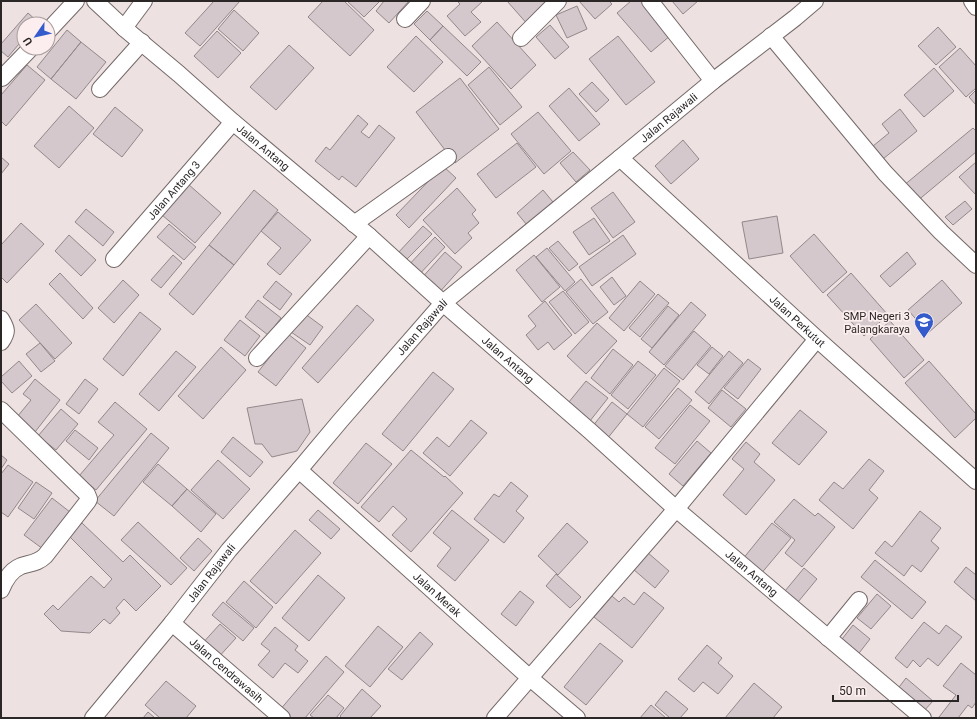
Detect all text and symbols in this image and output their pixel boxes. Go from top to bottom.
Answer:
north arrow [16,16,56,56]
text: U [21,35,36,48]
street label: Jalan Rajawali [637,90,700,145]
street label: Jalan Antang [234,122,292,173]
street label: Jalan Antang 3 [145,158,203,222]
street label: Jalan Perkutut [767,292,828,350]
street label: Jalan Rajawali [394,296,450,358]
place label: SMP Negeri 3 Palangkaraya [843,310,910,336]
school or university icon: SMP Negeri 3 Palangkaraya [913,311,935,339]
street label: Jalan Antang [479,333,537,386]
street label: Jalan Rajawali [184,541,238,605]
street label: Jalan Antang [723,547,781,599]
street label: Jalan Merak [411,570,464,620]
street label: Jalan Cendrawasih [187,635,266,705]
scale bar [833,677,958,703]
text: 50 m [839,684,866,698]

